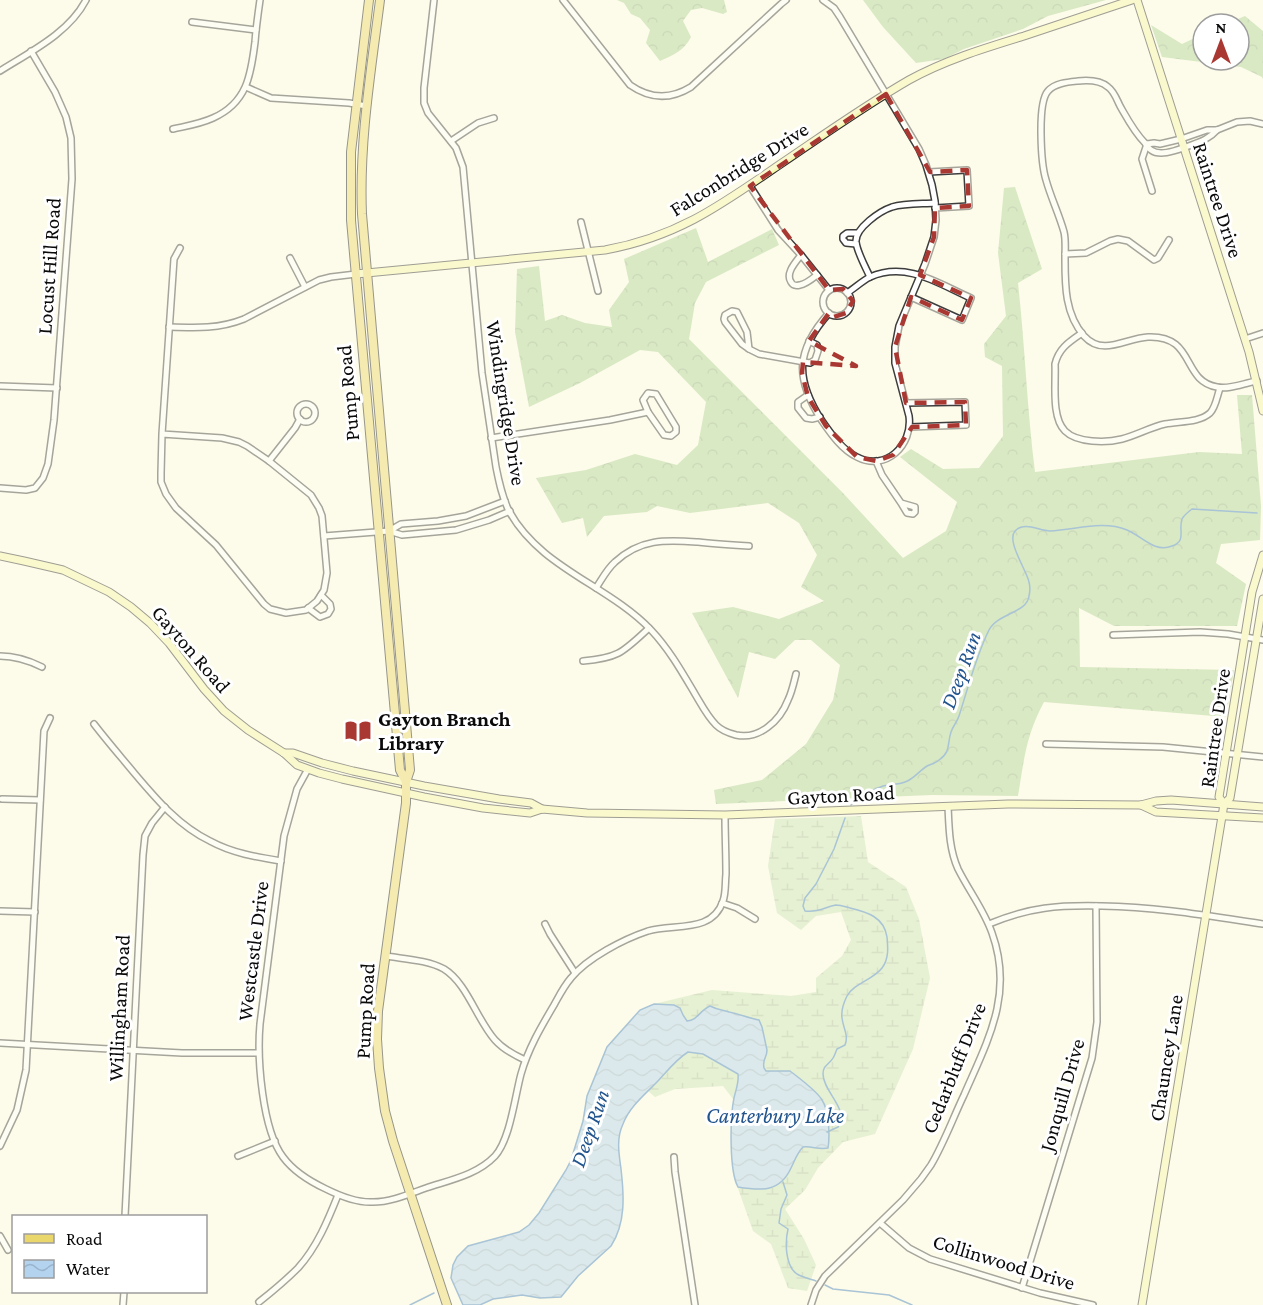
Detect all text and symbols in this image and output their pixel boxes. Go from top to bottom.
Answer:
north arrow [1191,12,1251,72]
text: N [1216,19,1227,36]
street label: Falconbridge Drive [665,117,813,221]
street label: Raintree Drive [1188,139,1248,261]
street label: Locust Hill Road [32,197,66,335]
street label: Windingridge Drive [481,319,531,487]
street label: Pump Road [332,344,364,442]
street label: Gayton Road [147,600,235,698]
water label: Deep Run [935,628,986,712]
street label: Raintree Drive [1195,667,1235,789]
place label: Gayton Branch Library [378,707,511,755]
library icon: Gayton Branch Library [343,716,373,746]
street label: Gayton Road [787,780,895,810]
street label: Westcastle Drive [233,880,273,1022]
street label: Willingham Road [103,934,135,1082]
street label: Pump Road [351,962,379,1060]
street label: Chauncey Lane [1144,993,1188,1123]
street label: Cedarbluff Drive [917,999,991,1137]
street label: Jonquill Drive [1034,1036,1090,1156]
water label: Deep Run [565,1086,614,1170]
water label: Canterbury Lake [706,1103,845,1128]
legend [12,1215,207,1293]
text: Road [66,1229,103,1249]
street label: Collinwood Drive [930,1229,1078,1295]
text: Water [66,1259,111,1279]

